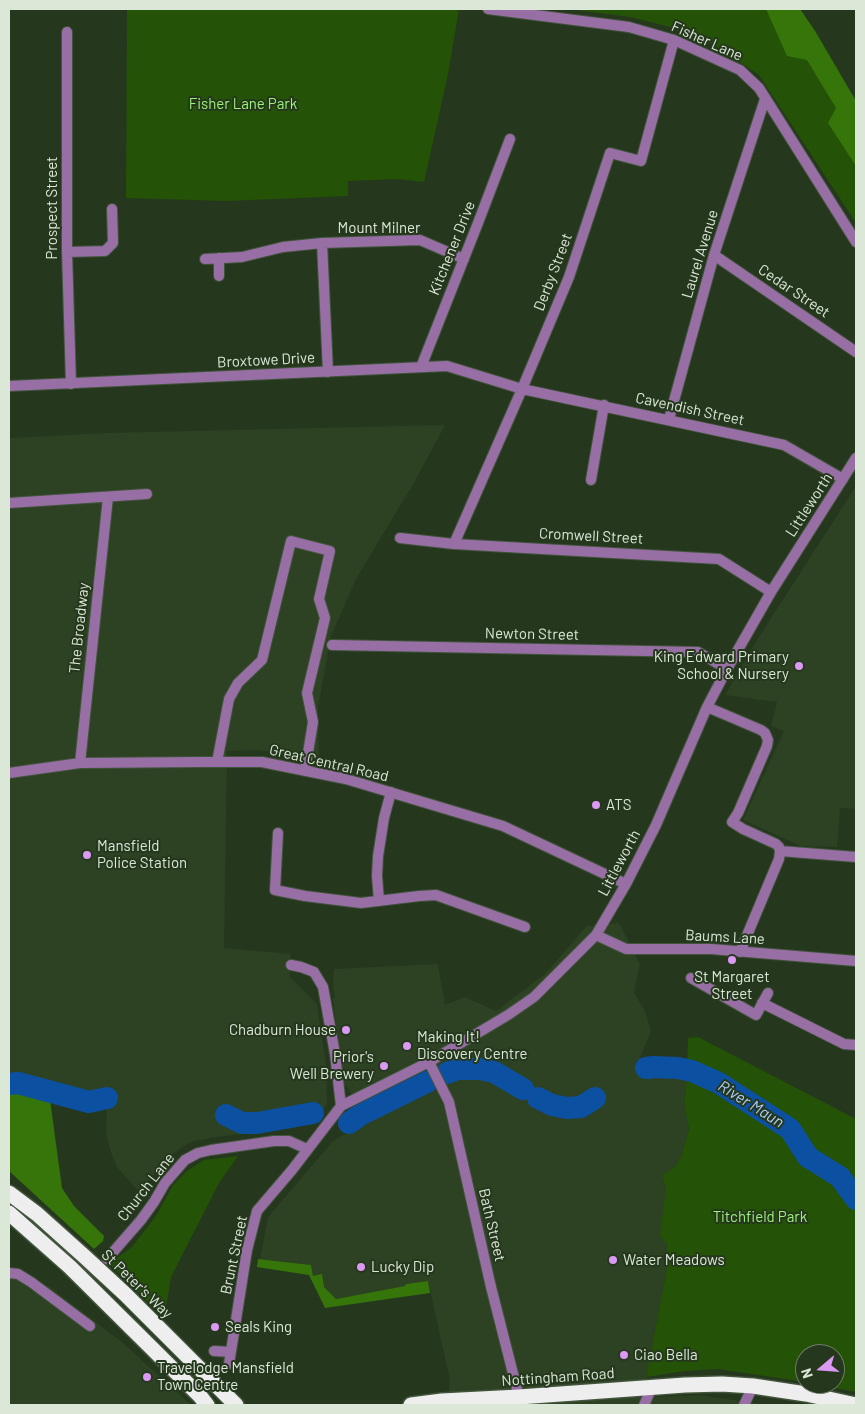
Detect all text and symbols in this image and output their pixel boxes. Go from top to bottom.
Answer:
street label: Fisher Lane [669,17,745,65]
park label: Fisher Lane Park [189,95,297,113]
street label: Prospect Street [43,156,61,260]
street label: Kitchener Drive [425,198,479,298]
street label: Laurel Avenue [678,208,722,300]
street label: Mount Milner [338,219,420,237]
street label: Derby Street [530,231,576,313]
street label: Cedar Street [755,261,833,321]
street label: Broxtowe Drive [217,348,315,372]
street label: Cavendish Street [634,389,746,429]
street label: Littleworth [782,470,836,540]
street label: Cromwell Street [538,524,644,548]
street label: The Broadway [65,582,93,674]
street label: Newton Street [485,624,579,644]
place label: King Edward Primary School & Nursery [654,648,789,683]
marker: King Edward Primary School & Nursery [793,660,805,672]
street label: Great Central Road [268,741,390,785]
place label: ATS [606,796,631,814]
marker: ATS [590,799,602,811]
street label: Littleworth [594,827,644,899]
place label: Mansfield Police Station [97,837,187,872]
marker: Mansfield Police Station [81,849,93,861]
street label: Baums Lane [685,926,765,948]
marker: St Margaret Street [726,954,738,966]
place label: St Margaret Street [694,968,770,1003]
place label: Chadburn House [229,1021,336,1039]
marker: Chadburn House [340,1024,352,1036]
place label: Making It! Discovery Centre [417,1028,528,1063]
marker: Making It! Discovery Centre [401,1040,413,1052]
place label: Prior's Well Brewery [290,1048,374,1083]
marker: Prior's Well Brewery [378,1060,390,1072]
water label: River Maun [715,1076,787,1132]
street label: Church Lane [114,1149,178,1225]
street label: Bath Street [475,1187,509,1263]
park label: Titchfield Park [713,1208,807,1226]
street label: Brunt Street [217,1214,251,1296]
street label: St Peter's Way [98,1246,176,1322]
place label: Water Meadows [623,1251,725,1269]
marker: Water Meadows [607,1254,619,1266]
place label: Lucky Dip [371,1258,434,1276]
marker: Lucky Dip [355,1261,367,1273]
place label: Seals King [225,1318,292,1336]
marker: Seals King [209,1321,221,1333]
north arrow [795,1344,845,1394]
place label: Ciao Bella [634,1346,698,1364]
marker: Ciao Bella [618,1349,630,1361]
place label: Travelodge Mansfield Town Centre [157,1359,294,1394]
street label: Nottingham Road [501,1364,615,1390]
text: N [797,1366,816,1381]
marker: Travelodge Mansfield Town Centre [141,1371,153,1383]

